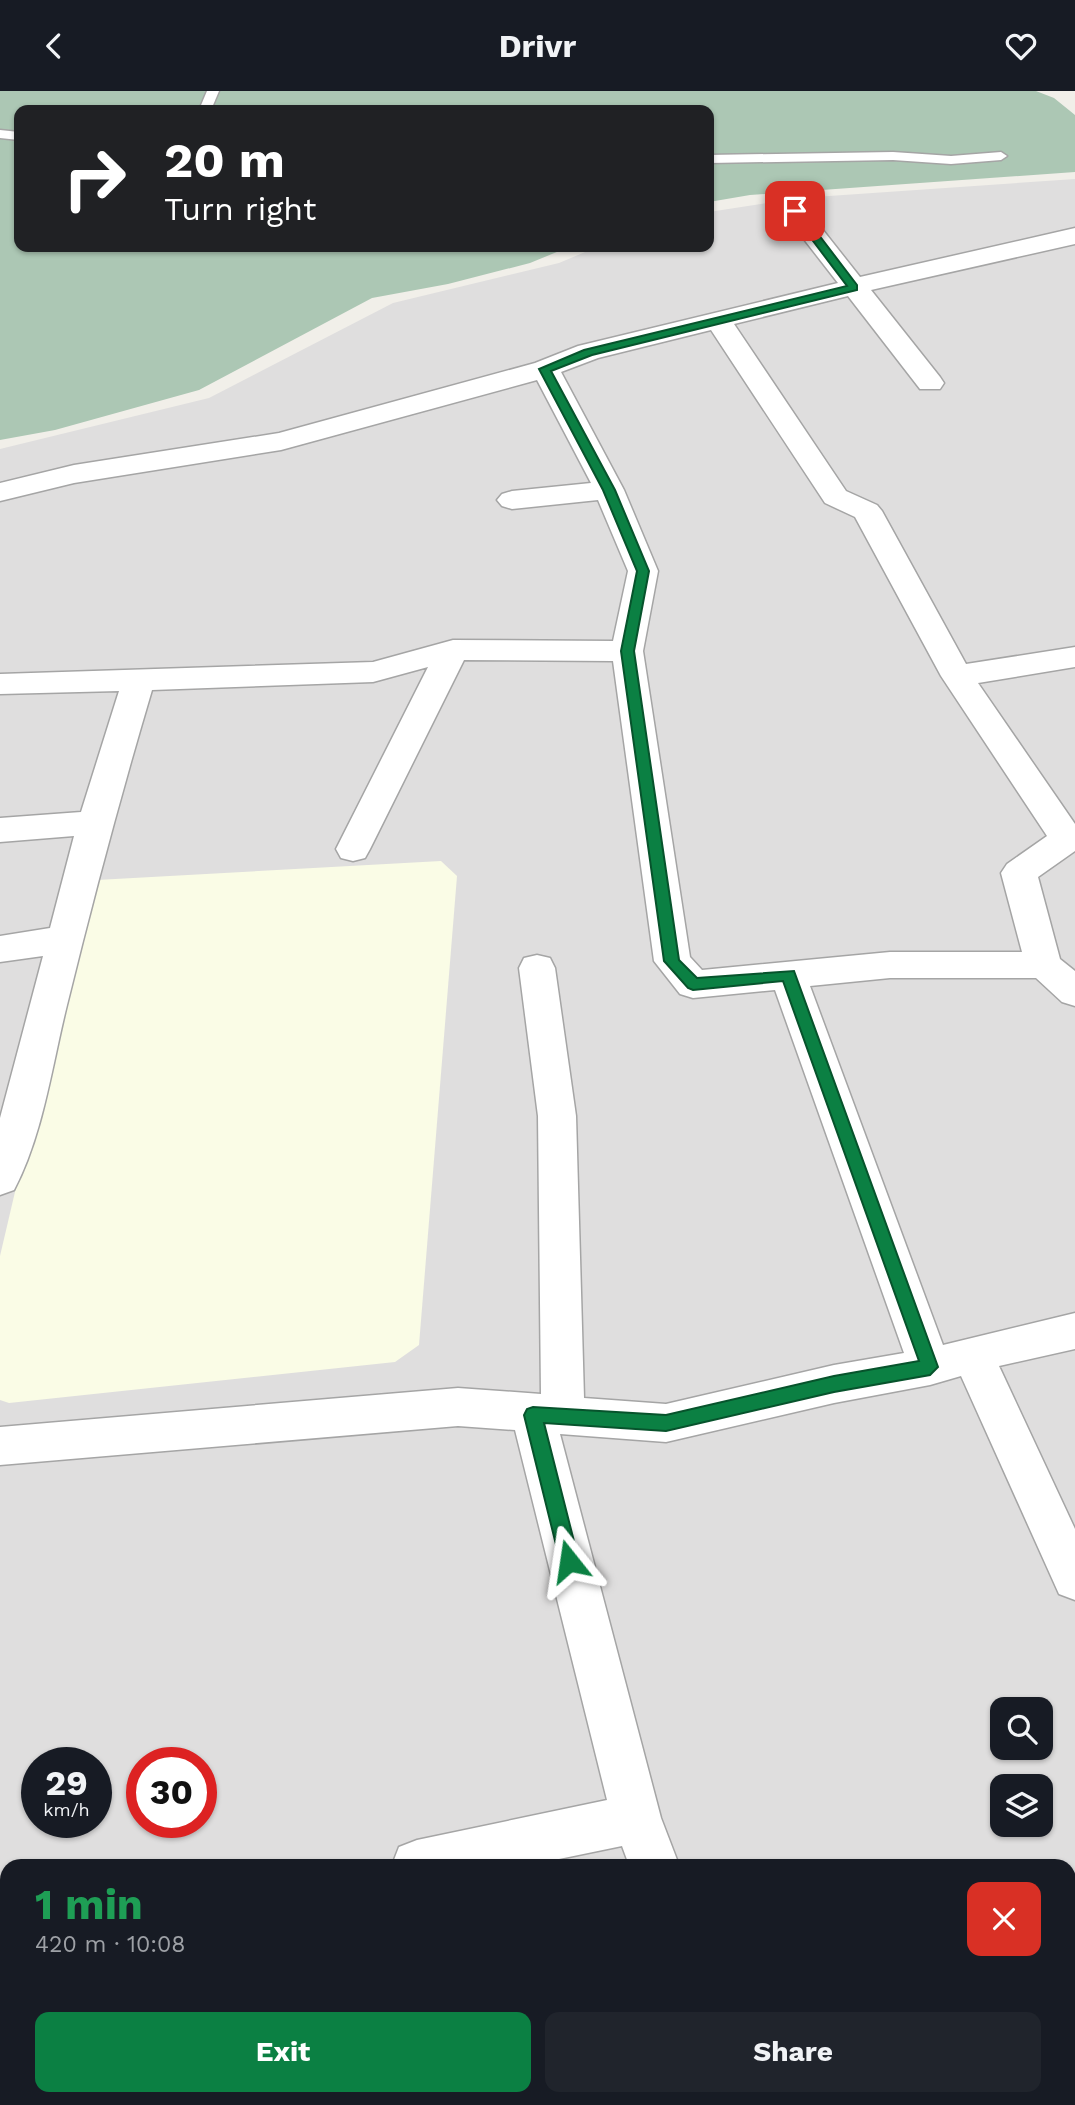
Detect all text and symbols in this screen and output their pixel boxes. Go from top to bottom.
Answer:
icon: back [35,27,73,65]
text: Drivr [499,27,576,65]
icon: heart [1002,27,1040,65]
text: 20 m [164,131,285,189]
icon: right [49,133,140,224]
pin [765,181,825,241]
text: Turn right [164,190,316,228]
icon: arrive [776,192,814,230]
position arrow [532,1524,606,1598]
map controls [990,1697,1053,1837]
button: search [990,1697,1053,1760]
speed limit sign: 30 [126,1747,217,1838]
text: 29 [45,1762,88,1804]
button: layers [990,1774,1053,1837]
text: km/h [43,1799,90,1820]
text: 1 min [35,1880,143,1929]
button: close [967,1882,1041,1956]
text: 420 m · 10:08 [35,1931,186,1958]
button: Exit [35,2012,531,2092]
button: Share [545,2012,1041,2092]

